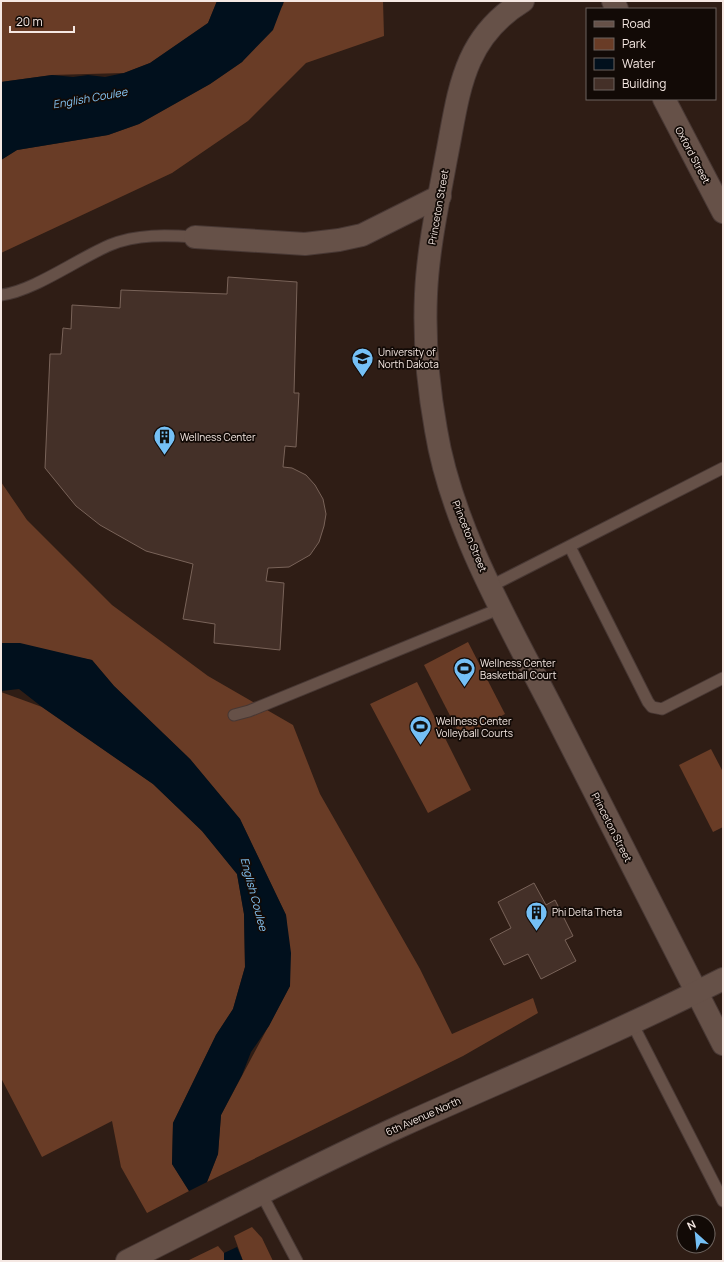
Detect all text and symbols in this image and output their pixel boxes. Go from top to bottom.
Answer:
scale bar [10,8,74,34]
legend [586,8,716,100]
text: 20 m [16,13,43,30]
text: Road [622,15,650,32]
text: Park [622,35,647,52]
text: Water [622,55,656,72]
text: Building [622,75,666,92]
water label: English Coulee [52,83,129,111]
street label: Oxford Street [672,124,714,186]
street label: Princeton Street [424,168,452,246]
school or university icon: University of North Dakota [349,345,375,378]
place label: University of North Dakota [378,345,439,371]
building icon: Wellness Center [152,424,178,457]
place label: Wellness Center [180,430,256,444]
street label: Princeton Street [449,498,491,574]
sports icon: Wellness Center Basketball Court [452,656,478,689]
place label: Wellness Center Basketball Court [480,656,556,682]
sports icon: Wellness Center Volleyball Courts [408,714,434,747]
place label: Wellness Center Volleyball Courts [436,714,513,740]
street label: Princeton Street [588,790,636,864]
water label: English Coulee [237,856,272,933]
building icon: Phi Delta Theta [524,899,550,932]
place label: Phi Delta Theta [552,905,622,919]
street label: 6th Avenue North [383,1093,463,1139]
north arrow [676,1214,716,1254]
text: N [684,1216,698,1233]

